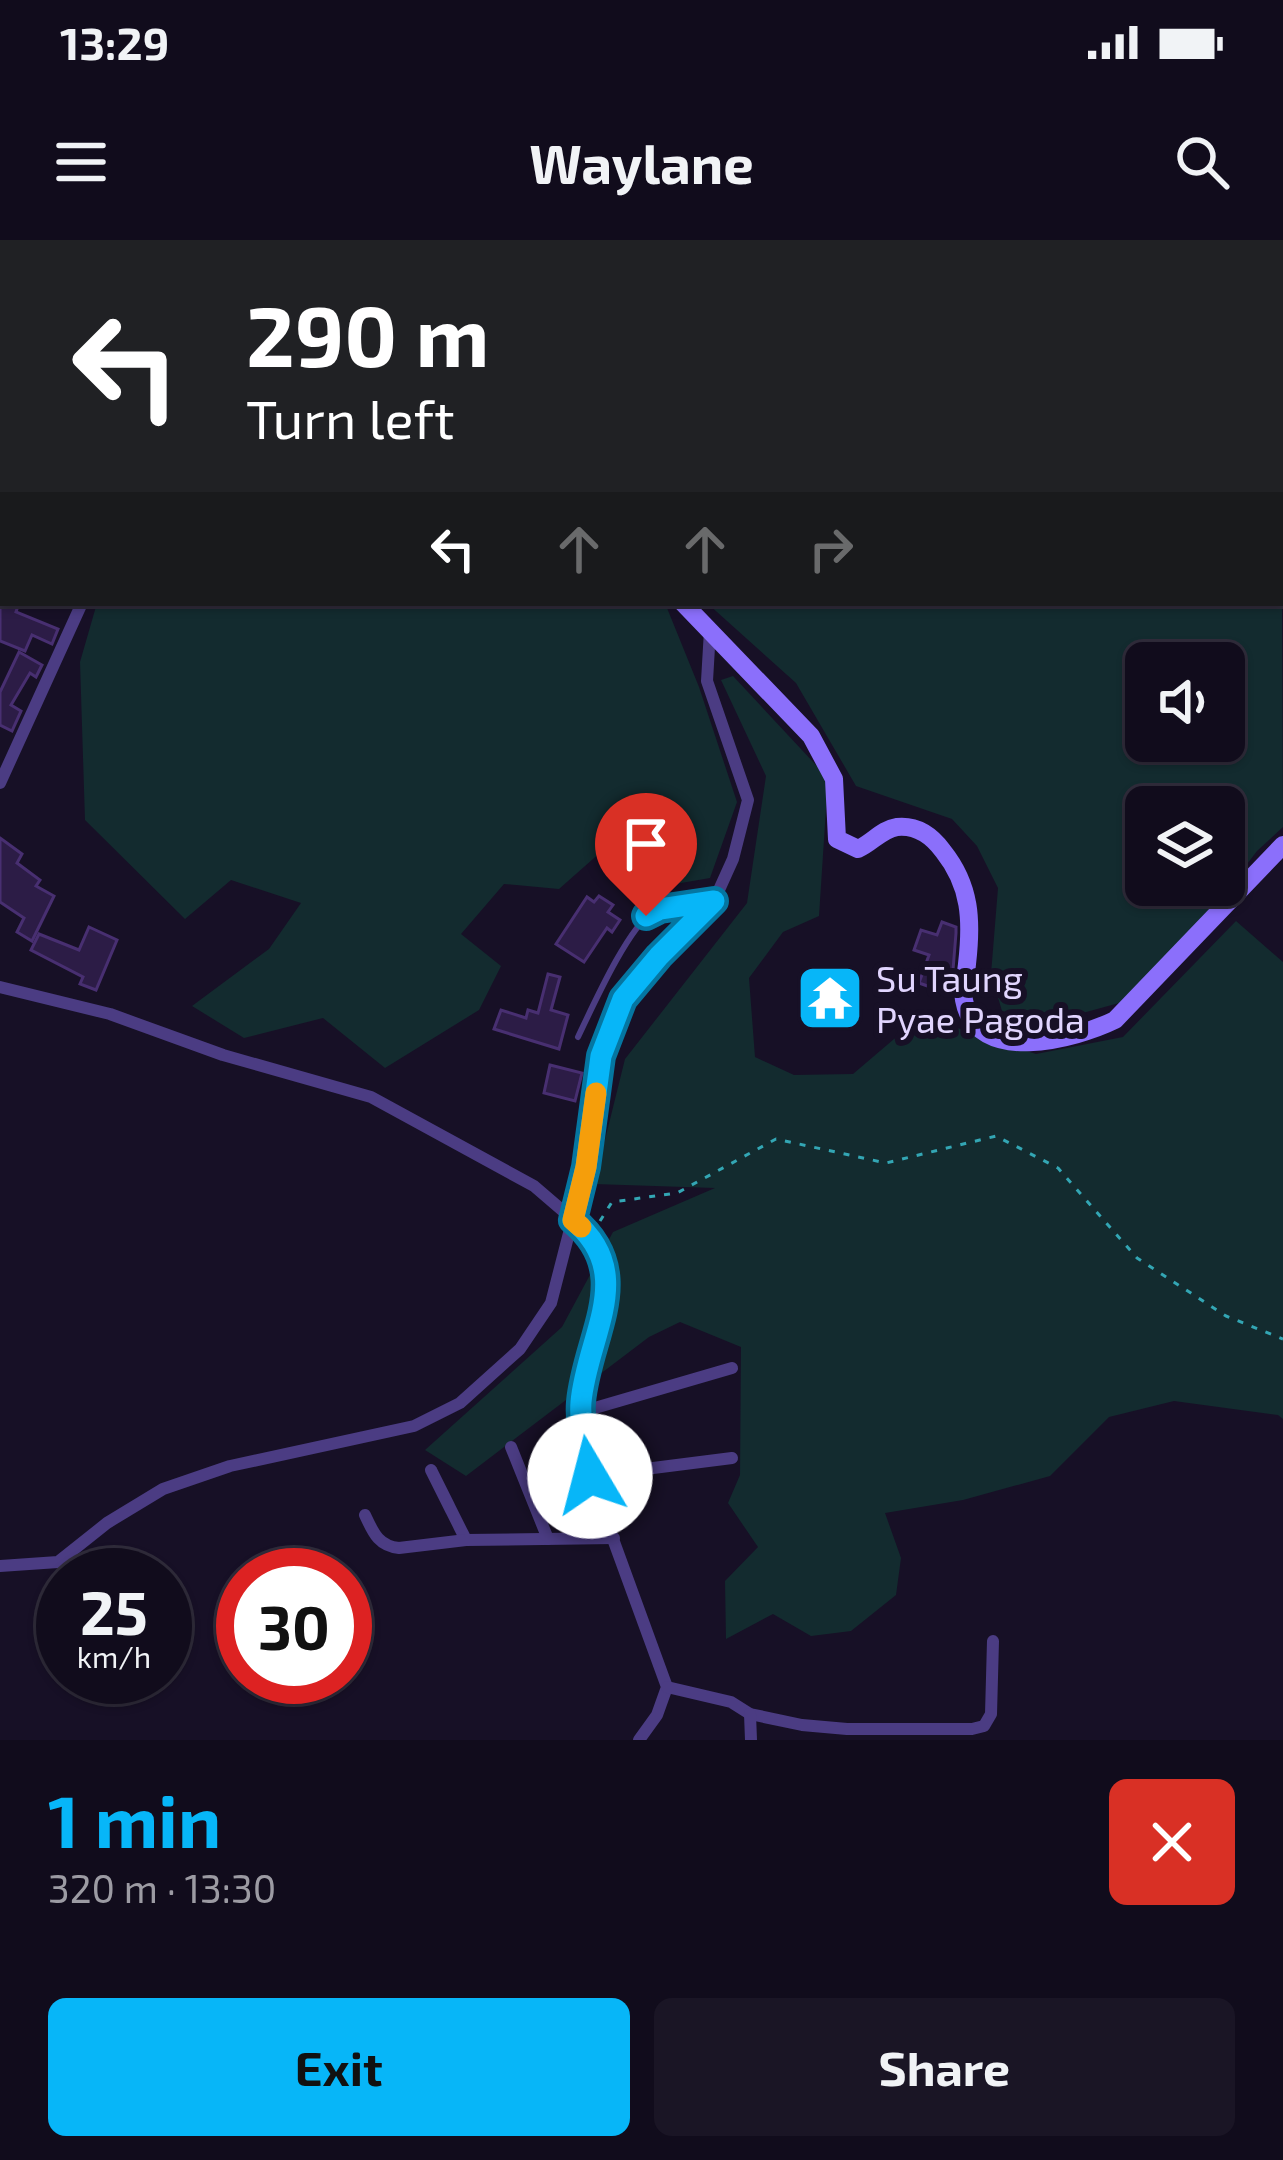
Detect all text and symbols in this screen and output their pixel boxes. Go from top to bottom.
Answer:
text: 13:29 [60,15,169,69]
icon: menu [48,129,114,195]
icon: search [1169,129,1235,195]
text: Waylane [529,130,754,195]
text: 290 m [246,283,490,384]
icon: left [48,288,204,444]
text: Turn left [246,385,455,450]
icon: left [420,516,486,582]
icon: ahead [546,516,612,582]
icon: ahead [672,516,738,582]
icon: right [798,516,864,582]
map controls [1125,642,1245,906]
button: sound [1125,642,1245,762]
button: layers [1125,786,1245,906]
pin [595,793,697,916]
icon: arrive [613,811,679,877]
place label: Su Taung Pyae Pagoda [876,956,1085,1040]
temple icon: Su Taung Pyae Pagoda [795,963,865,1033]
position arrow [527,1413,653,1539]
speed limit sign: 30 [216,1548,372,1704]
text: 25 [80,1575,148,1647]
text: km/h [77,1638,151,1674]
text: 1 min [48,1776,221,1862]
button: close [1109,1779,1235,1905]
text: 320 m · 13:30 [48,1864,276,1911]
button: Exit [48,1998,630,2136]
button: Share [654,1998,1235,2136]

